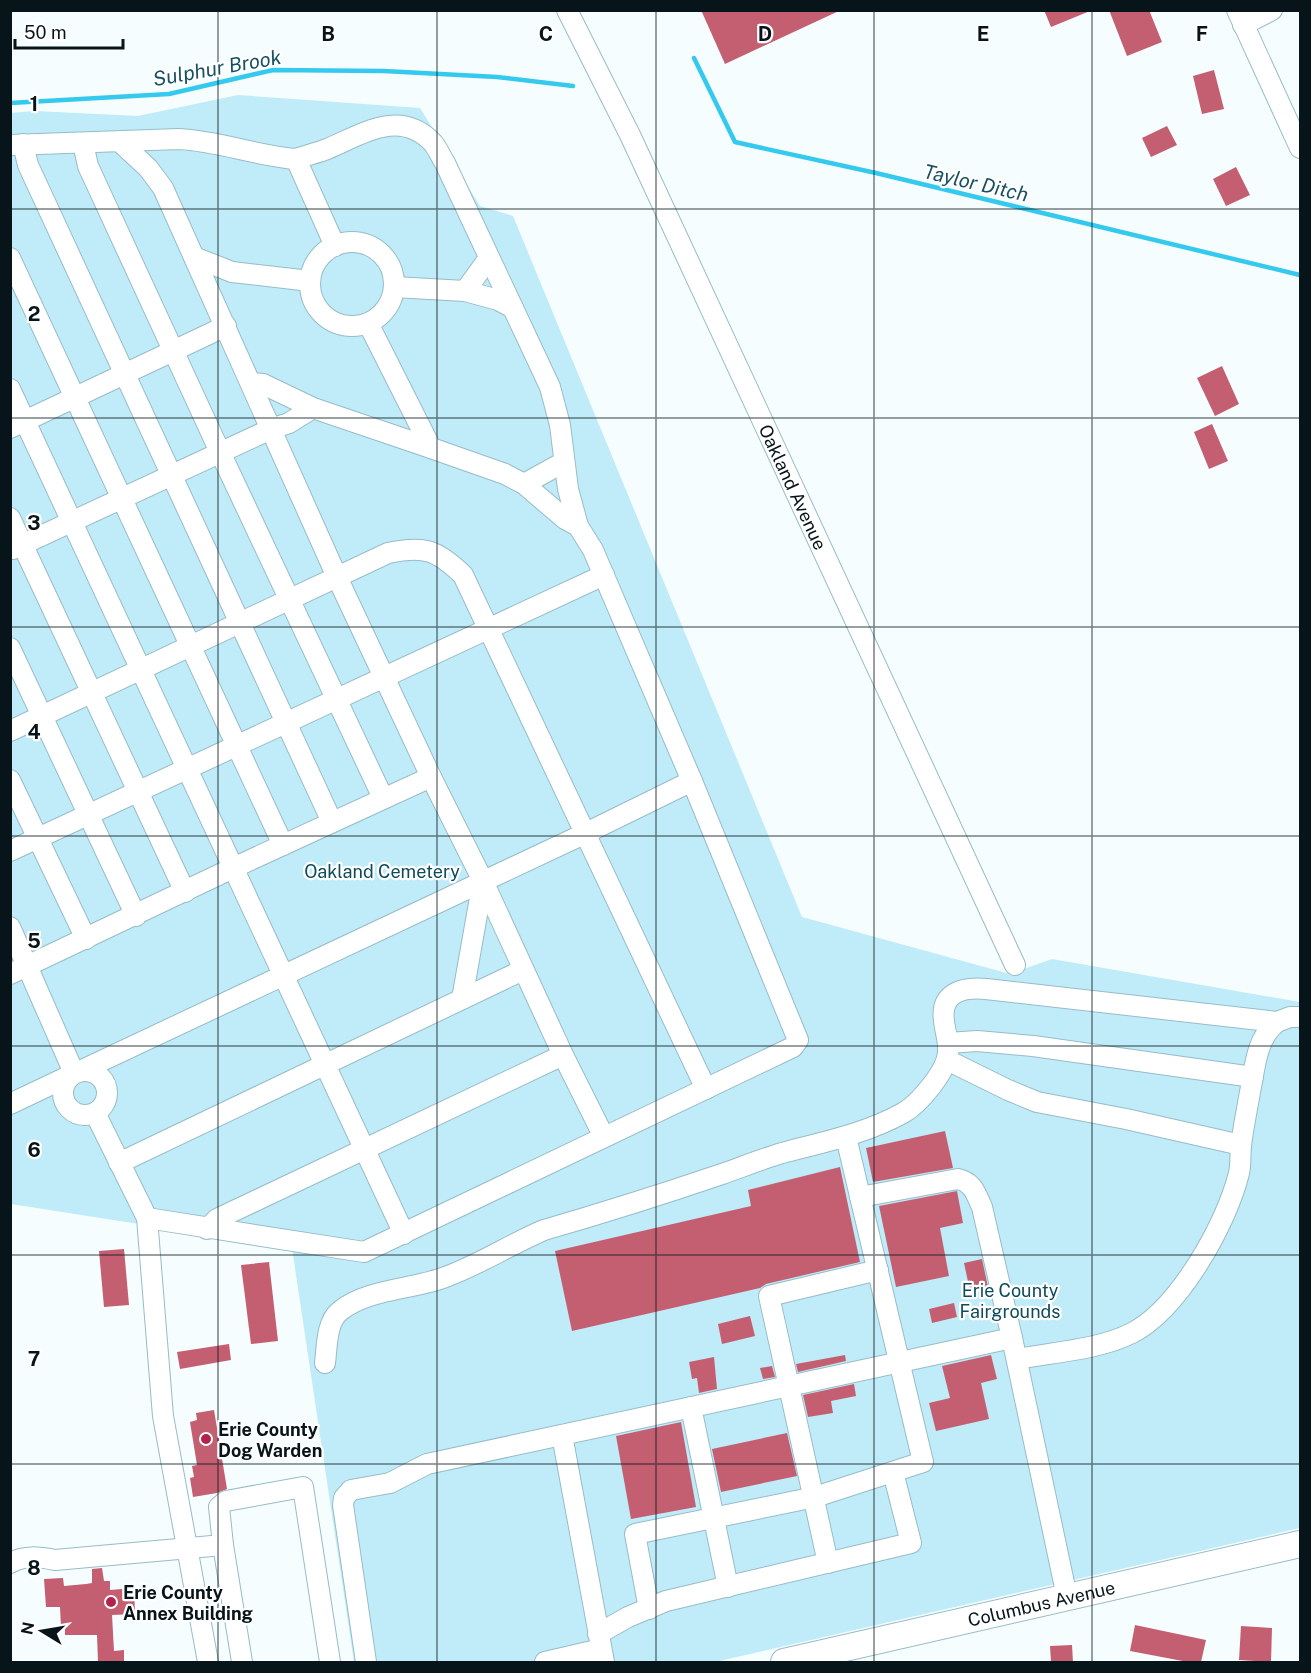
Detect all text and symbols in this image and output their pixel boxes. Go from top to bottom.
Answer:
scale bar [15,12,123,50]
text: 50 m [24,22,67,43]
text: B [321,22,335,46]
text: C [539,22,553,46]
text: D [758,22,772,46]
text: E [977,22,989,46]
text: F [1196,22,1208,46]
water label: Sulphur Brook [151,45,283,91]
text: 1 [30,92,38,116]
water label: Taylor Ditch [921,159,1031,207]
text: 2 [28,302,40,326]
street label: Oakland Avenue [755,421,831,553]
text: 3 [27,511,41,535]
text: 4 [27,720,41,744]
park label: Oakland Cemetery [304,861,460,882]
text: 5 [27,929,41,953]
text: 6 [27,1138,41,1162]
park label: Erie County Fairgrounds [960,1280,1060,1322]
text: 7 [28,1347,40,1371]
place label: Erie County Dog Warden [218,1419,322,1461]
marker: Erie County Dog Warden [199,1432,213,1446]
text: 8 [27,1556,41,1580]
street label: Columbus Avenue [966,1576,1117,1630]
place label: Erie County Annex Building [123,1582,253,1624]
marker: Erie County Annex Building [104,1595,118,1609]
north arrow [12,1601,72,1661]
text: N [17,1620,38,1636]

